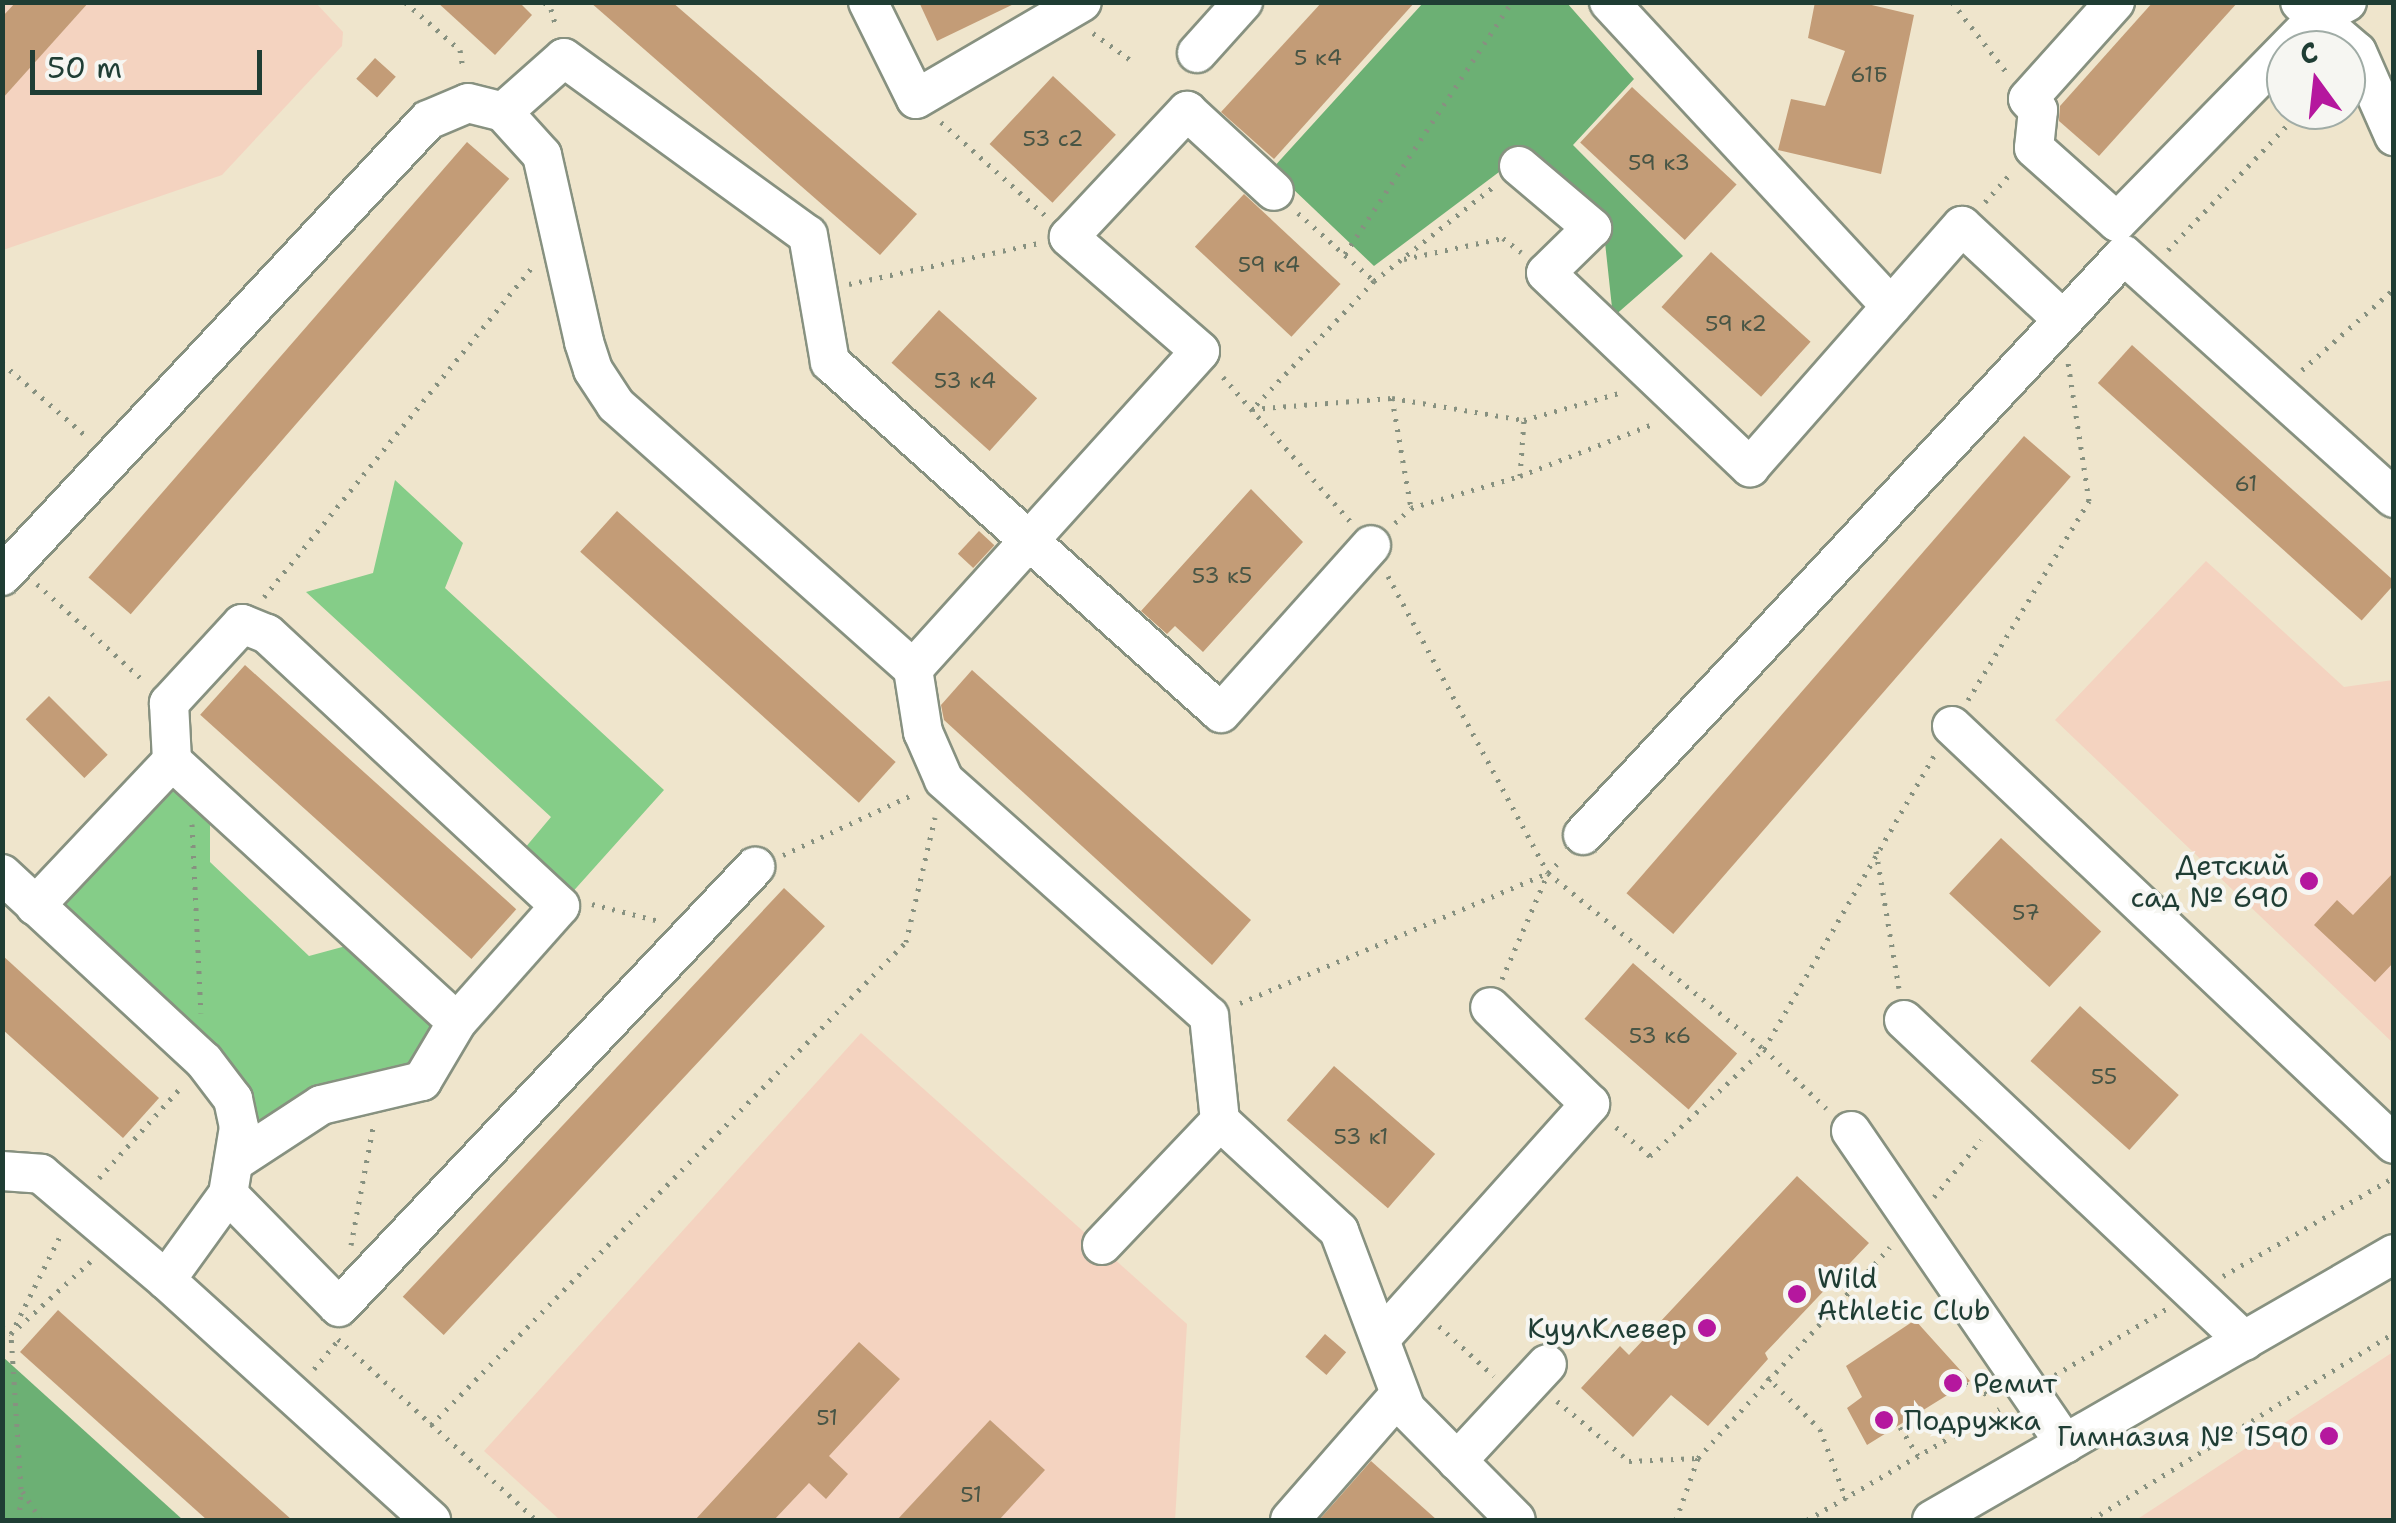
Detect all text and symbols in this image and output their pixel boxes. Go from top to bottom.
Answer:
scale bar [35,30,268,92]
north arrow [2266,30,2366,130]
text: С [2296,32,2322,74]
house number: 5 к4 [1294,45,1342,71]
text: 50 m [47,47,122,88]
house number: 61Б [1850,62,1888,88]
house number: 53 с2 [1023,126,1083,152]
house number: 59 к3 [1628,150,1690,176]
house number: 59 к4 [1238,252,1300,278]
house number: 59 к2 [1705,311,1767,337]
house number: 53 к4 [934,368,996,394]
house number: 61 [2235,471,2257,497]
house number: 53 к5 [1192,563,1252,589]
place label: Детский сад № 690 [2130,848,2289,914]
marker: Детский сад № 690 [2298,870,2320,892]
house number: 57 [2012,900,2040,926]
house number: 53 к6 [1629,1023,1691,1049]
house number: 55 [2091,1064,2117,1090]
house number: 53 к1 [1334,1124,1388,1150]
place label: Wild Athletic Club [1817,1261,1990,1327]
marker: Wild Athletic Club [1786,1283,1808,1305]
place label: КуулКлевер [1527,1311,1687,1345]
marker: КуулКлевер [1696,1317,1718,1339]
place label: Ремит [1973,1366,2057,1400]
marker: Ремит [1942,1372,1964,1394]
place label: Подружка [1904,1403,2041,1437]
house number: 51 [816,1405,838,1431]
marker: Подружка [1873,1409,1895,1431]
place label: Гимназия № 1590 [2057,1419,2309,1453]
marker: Гимназия № 1590 [2318,1425,2340,1447]
house number: 51 [960,1482,982,1508]

